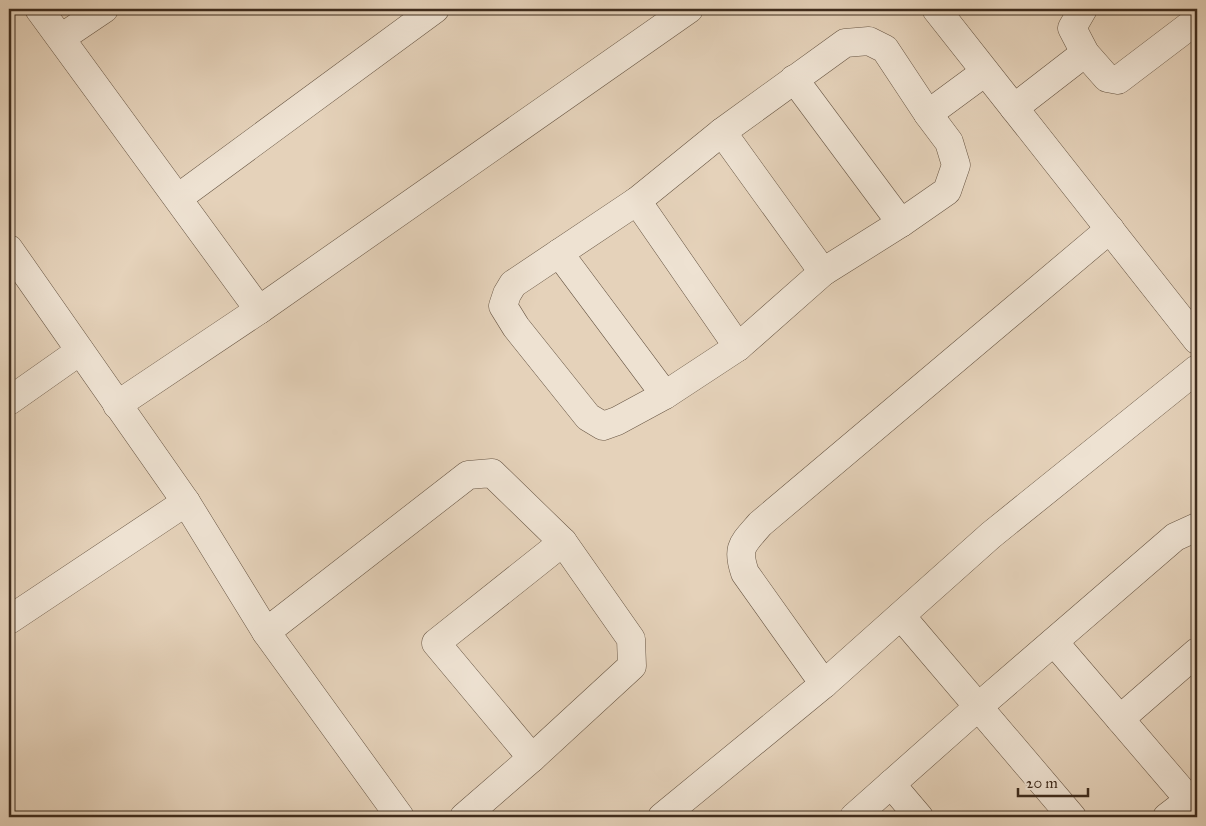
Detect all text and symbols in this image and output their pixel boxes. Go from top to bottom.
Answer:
scale bar [1018,766,1088,798]
text: 20 m [1026,774,1058,792]

